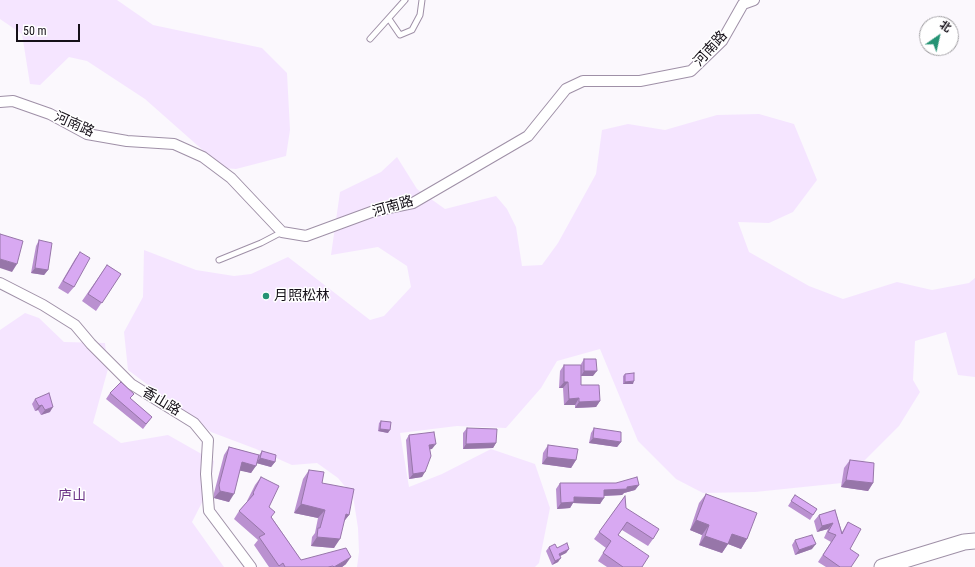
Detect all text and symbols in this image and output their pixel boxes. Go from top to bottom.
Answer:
scale bar [18,16,82,42]
north arrow [919,16,959,56]
text: 北 [937,18,954,35]
text: 50 m [23,24,47,38]
street label: 河南路 [691,28,731,70]
street label: 河南路 [51,109,97,141]
street label: 河南路 [370,193,416,221]
place label: 月照松林 [274,288,330,304]
marker: 月照松林 [261,291,271,301]
street label: 香山路 [139,384,183,420]
park label: 庐山 [58,488,86,504]

